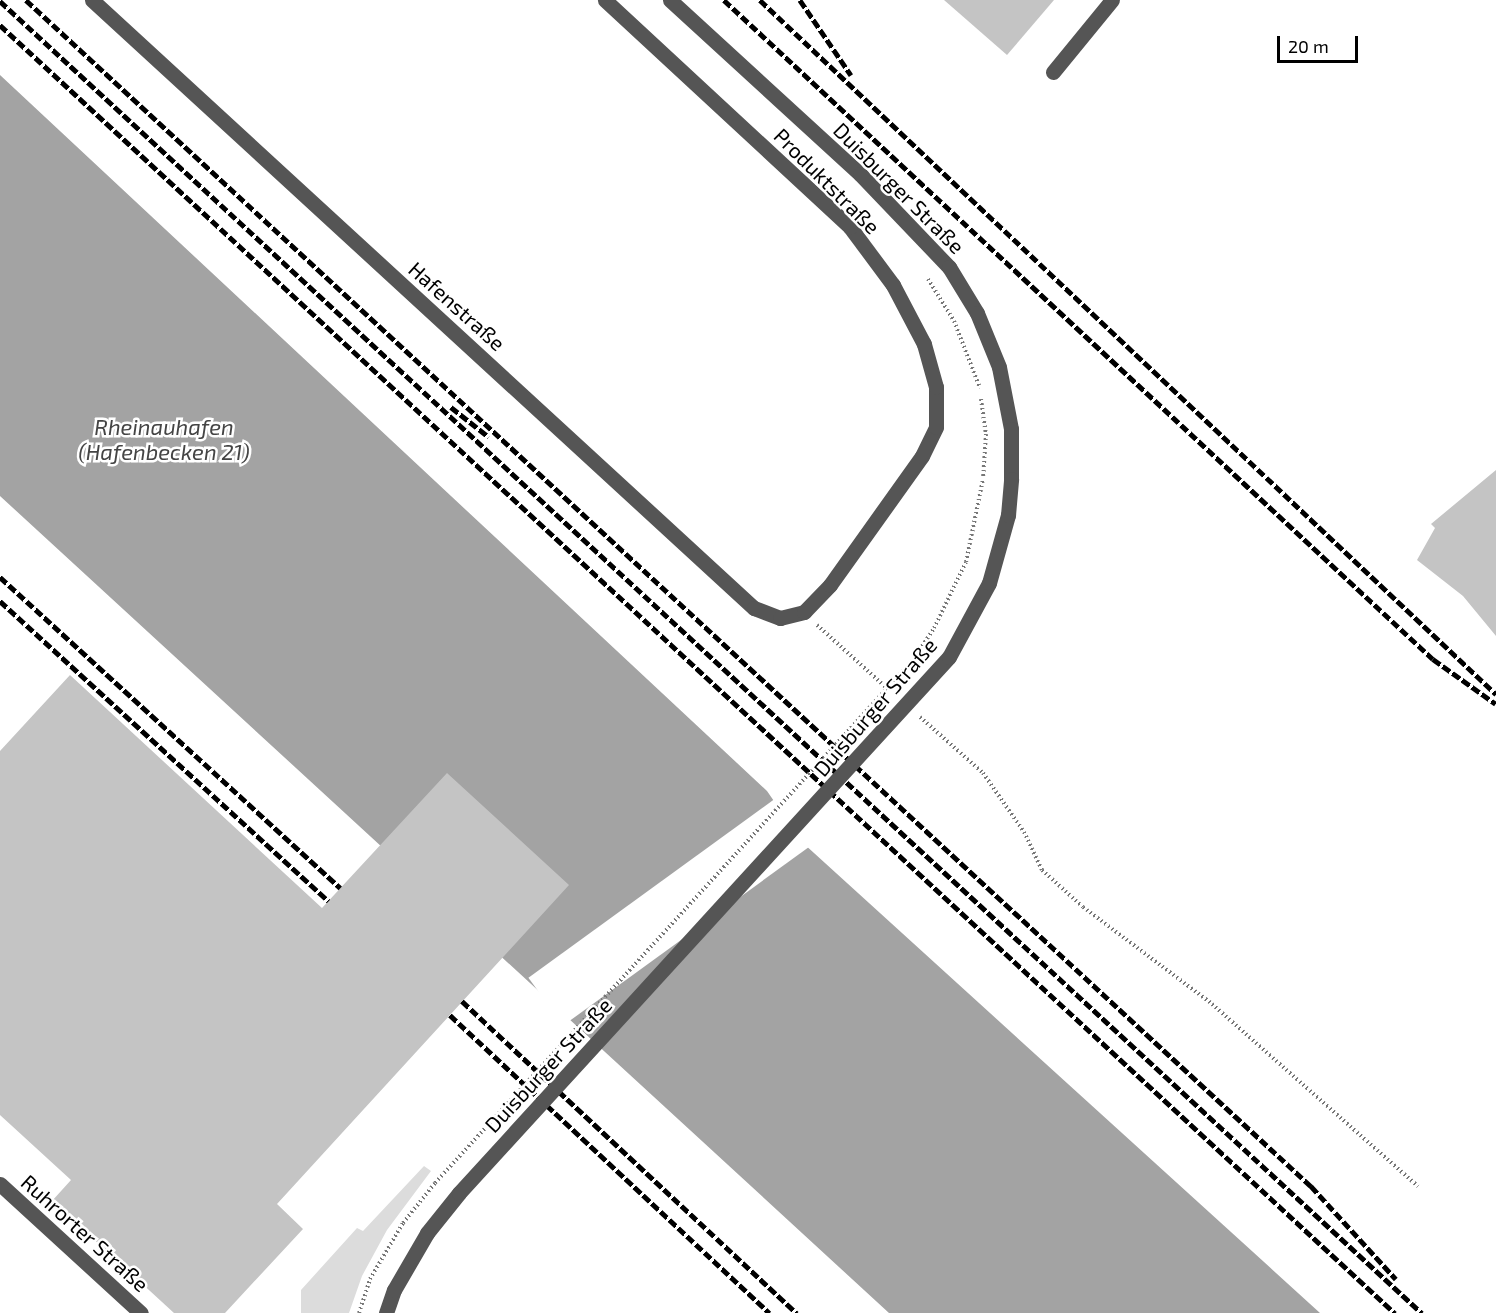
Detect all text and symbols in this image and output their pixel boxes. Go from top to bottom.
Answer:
scale bar [1280,24,1361,62]
text: 20 m [1288,35,1329,57]
street label: Duisburger Straße [828,117,970,259]
street label: Produktstraße [769,123,885,239]
street label: Hafenstraße [404,256,510,356]
water label: Rheinauhafen (Hafenbecken 21) [78,413,250,464]
street label: Duisburger Straße [808,633,942,781]
street label: Duisburger Straße [479,992,617,1138]
street label: Ruhrorter Straße [16,1169,154,1297]

